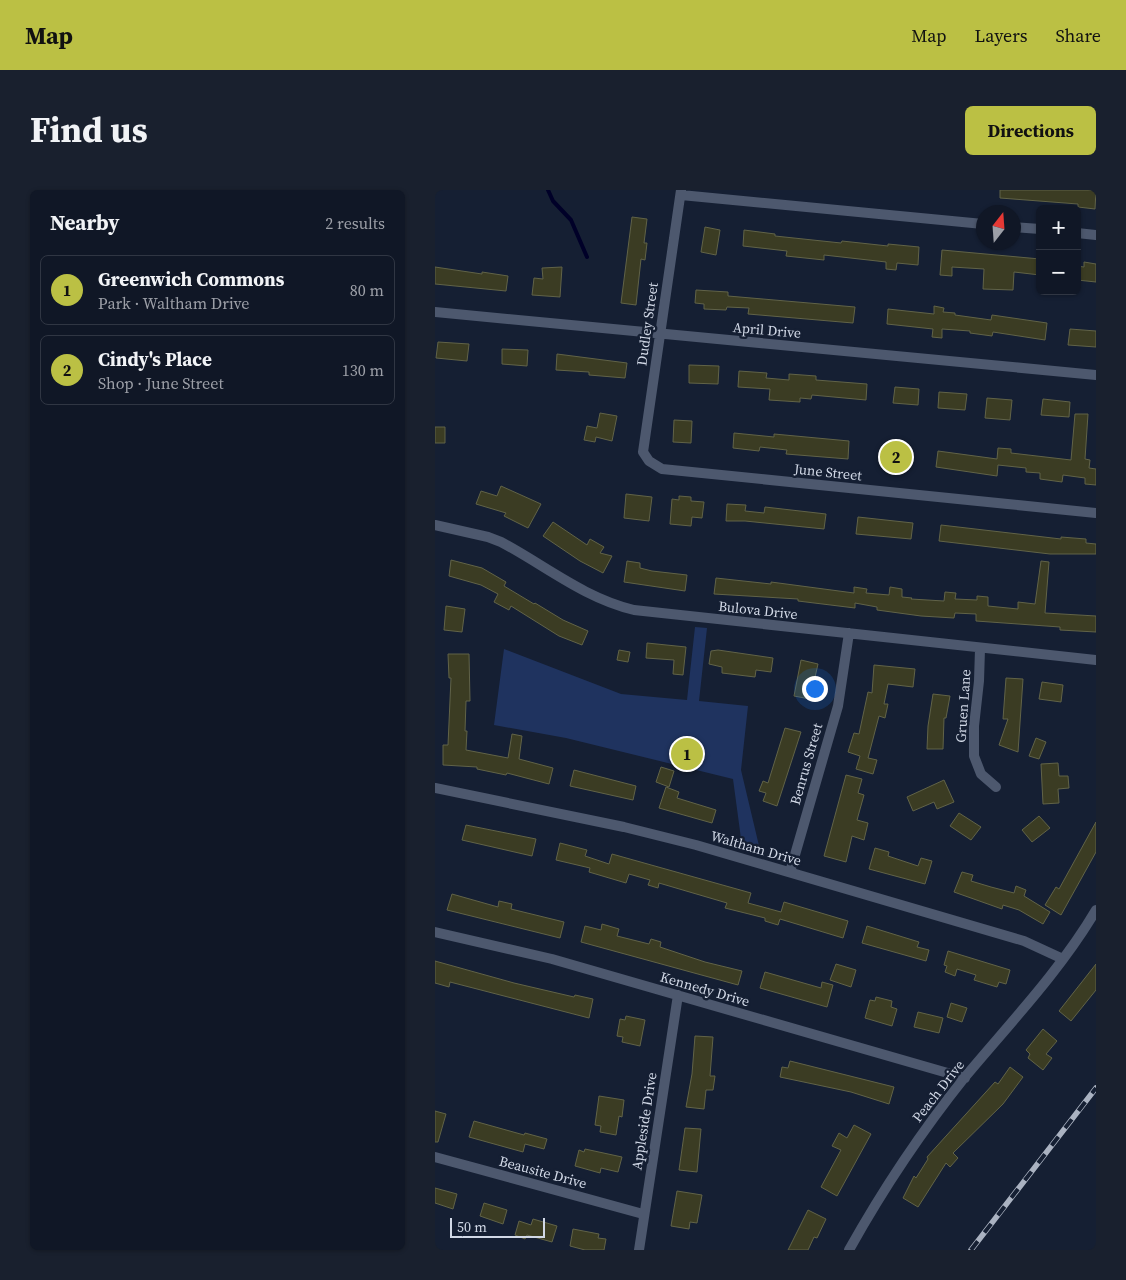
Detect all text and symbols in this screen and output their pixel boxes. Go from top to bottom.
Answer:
text: Map [25,19,73,52]
text: Map [911,23,946,48]
text: Layers [974,23,1027,48]
text: Share [1055,23,1101,48]
text: Find us [30,106,148,154]
button: Directions [965,106,1096,155]
north arrow [976,205,1021,250]
map controls [1036,205,1081,295]
button: + [1036,205,1081,250]
text: Nearby [50,208,120,237]
text: 2 results [325,212,385,234]
button: − [1036,250,1081,295]
text: Greenwich Commons [98,266,284,292]
text: 1 [63,279,71,301]
text: 80 m [350,279,384,301]
street label: Dudley Street [631,281,663,367]
text: Park · Waltham Drive [98,292,249,314]
street label: April Drive [732,317,802,343]
text: Cindy's Place [98,346,212,372]
text: 2 [63,359,71,381]
text: 130 m [342,359,384,381]
text: Shop · June Street [98,372,224,394]
pin: 2 [880,438,912,476]
street label: June Street [792,458,863,486]
street label: Bulova Drive [717,596,799,624]
street label: Gruen Lane [950,669,976,743]
your location [802,676,828,702]
street label: Benrus Street [785,720,827,807]
pin: 1 [671,735,703,773]
street label: Waltham Drive [708,826,804,870]
street label: Kennedy Drive [658,967,752,1011]
street label: Peach Drive [907,1056,969,1126]
street label: Appleside Drive [626,1071,662,1171]
street label: Beausite Drive [497,1151,589,1193]
scale bar [450,1215,545,1238]
text: 50 m [457,1217,487,1237]

